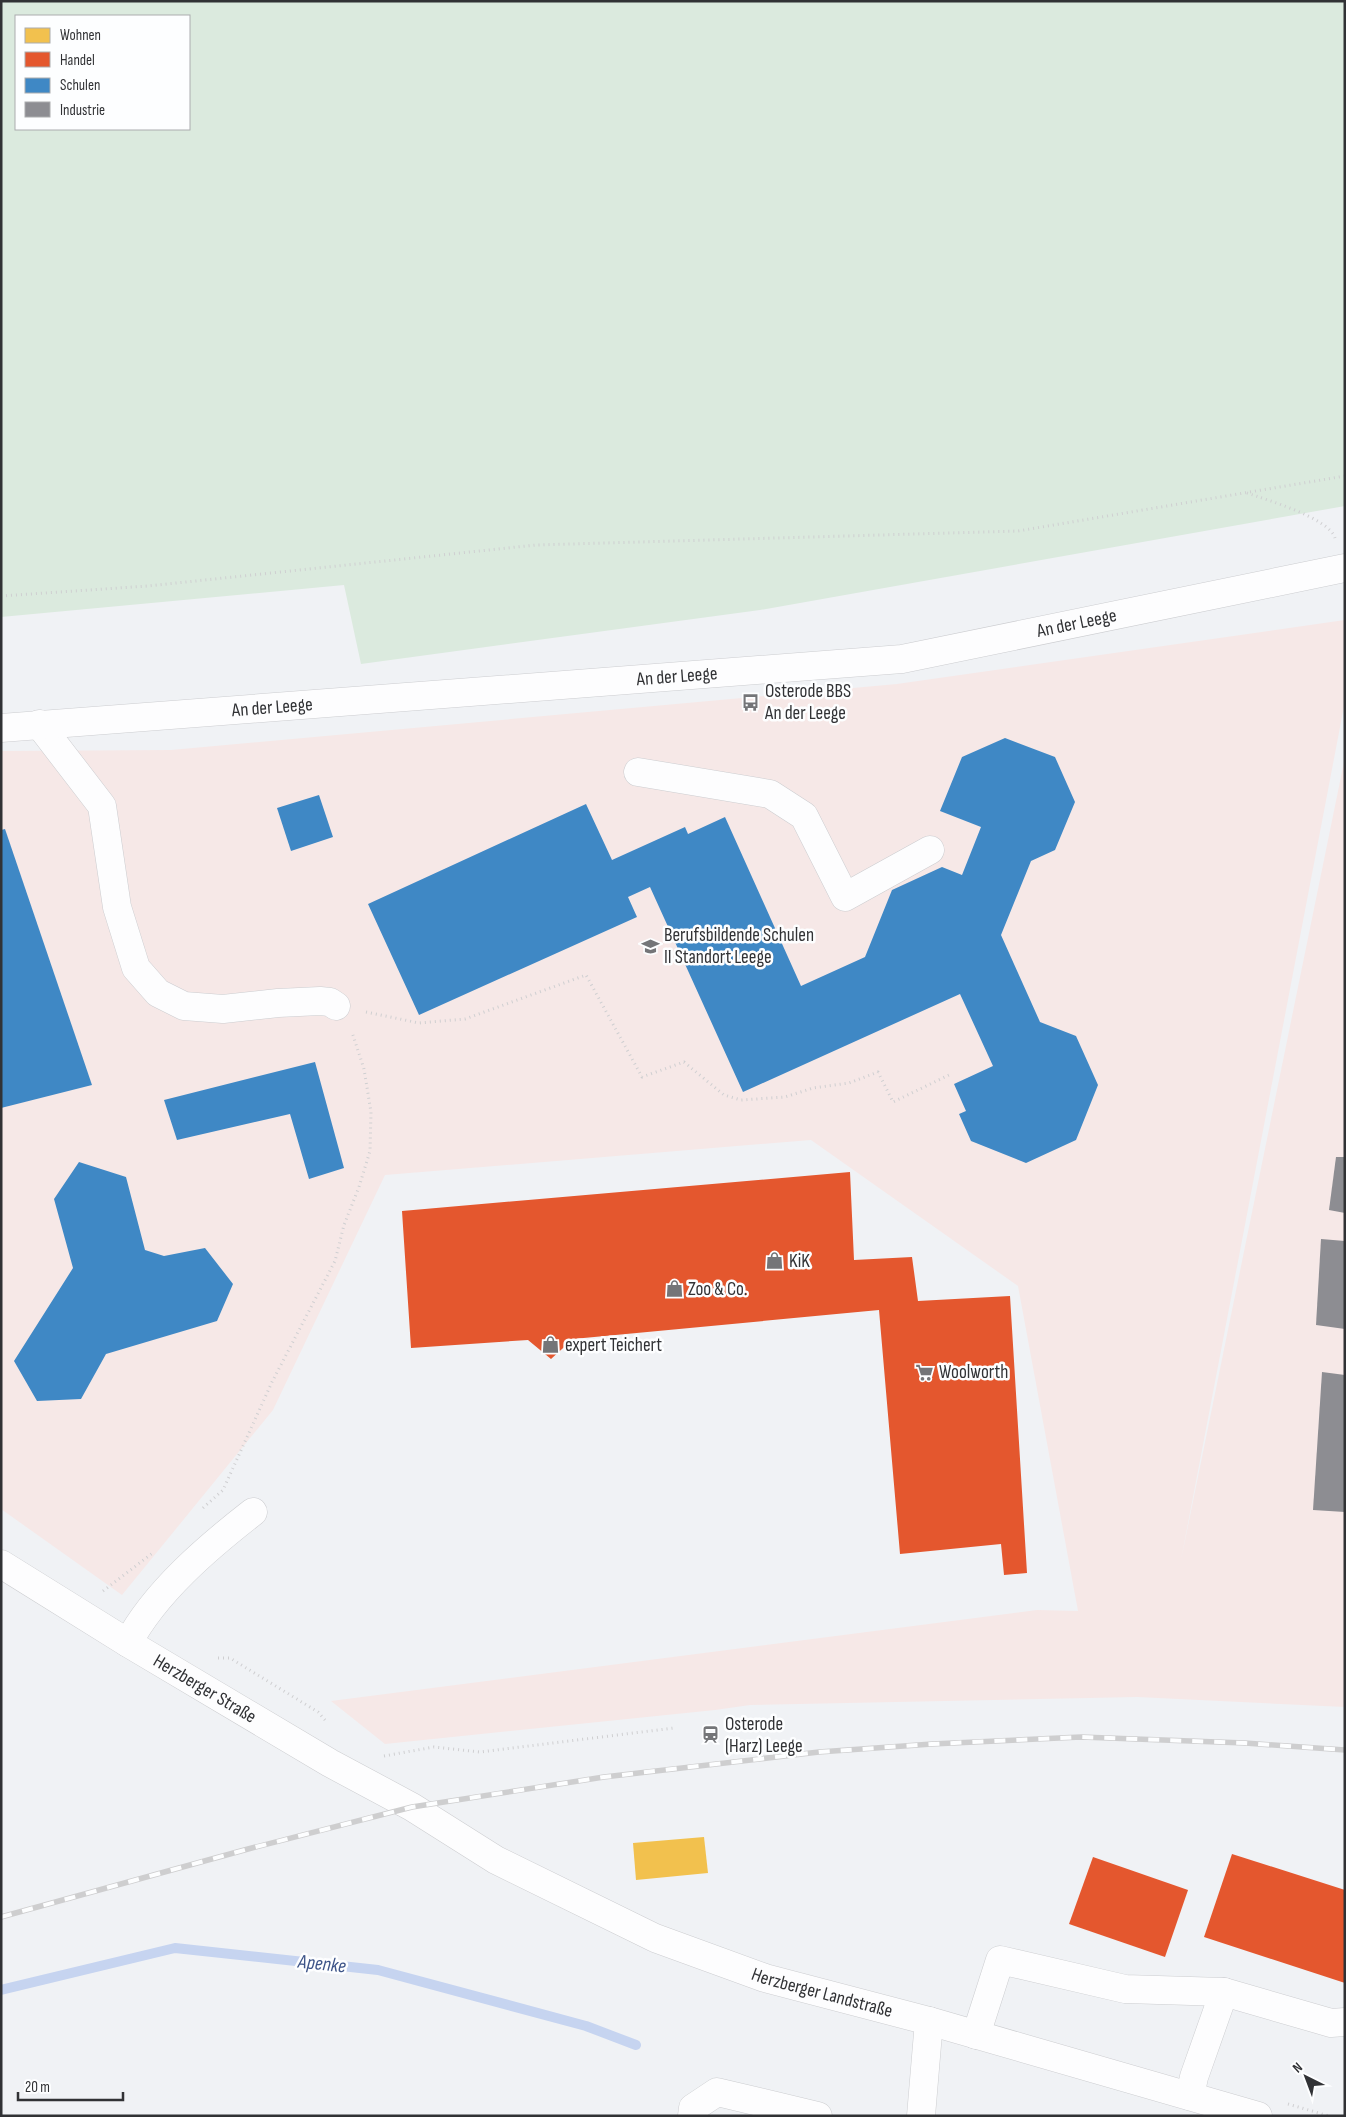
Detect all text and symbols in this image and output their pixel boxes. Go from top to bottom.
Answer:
legend [15,15,190,130]
text: Wohnen [60,26,101,45]
text: Handel [60,51,95,70]
text: Schulen [60,76,100,95]
text: Industrie [60,101,105,120]
street label: An der Leege [1034,604,1119,643]
street label: An der Leege [635,662,718,691]
place label: Osterode BBS An der Leege [764,680,851,725]
bus stop icon: Osterode BBS An der Leege [741,692,761,712]
street label: An der Leege [230,693,313,722]
place label: Berufsbildende Schulen II Standort Leege [664,924,814,969]
school or university icon: Berufsbildende Schulen II Standort Leege [640,936,660,956]
place label: KiK [789,1250,810,1273]
shop icon: KiK [765,1251,785,1271]
place label: Zoo & Co. [688,1278,747,1301]
shop icon: Zoo & Co. [664,1279,684,1299]
place label: expert Teichert [565,1334,662,1357]
shop icon: expert Teichert [541,1335,561,1355]
place label: Woolworth [939,1361,1008,1384]
supermarket icon: Woolworth [915,1362,935,1382]
street label: Herzberger Straße [149,1649,261,1728]
place label: Osterode (Harz) Leege [725,1713,803,1758]
station icon: Osterode (Harz) Leege [701,1725,721,1745]
water label: Apenke [296,1949,347,1978]
street label: Herzberger Landstraße [748,1963,895,2022]
north arrow [1281,2052,1331,2102]
text: N [1289,2059,1306,2077]
scale bar [18,2070,122,2102]
text: 20 m [25,2078,50,2097]

